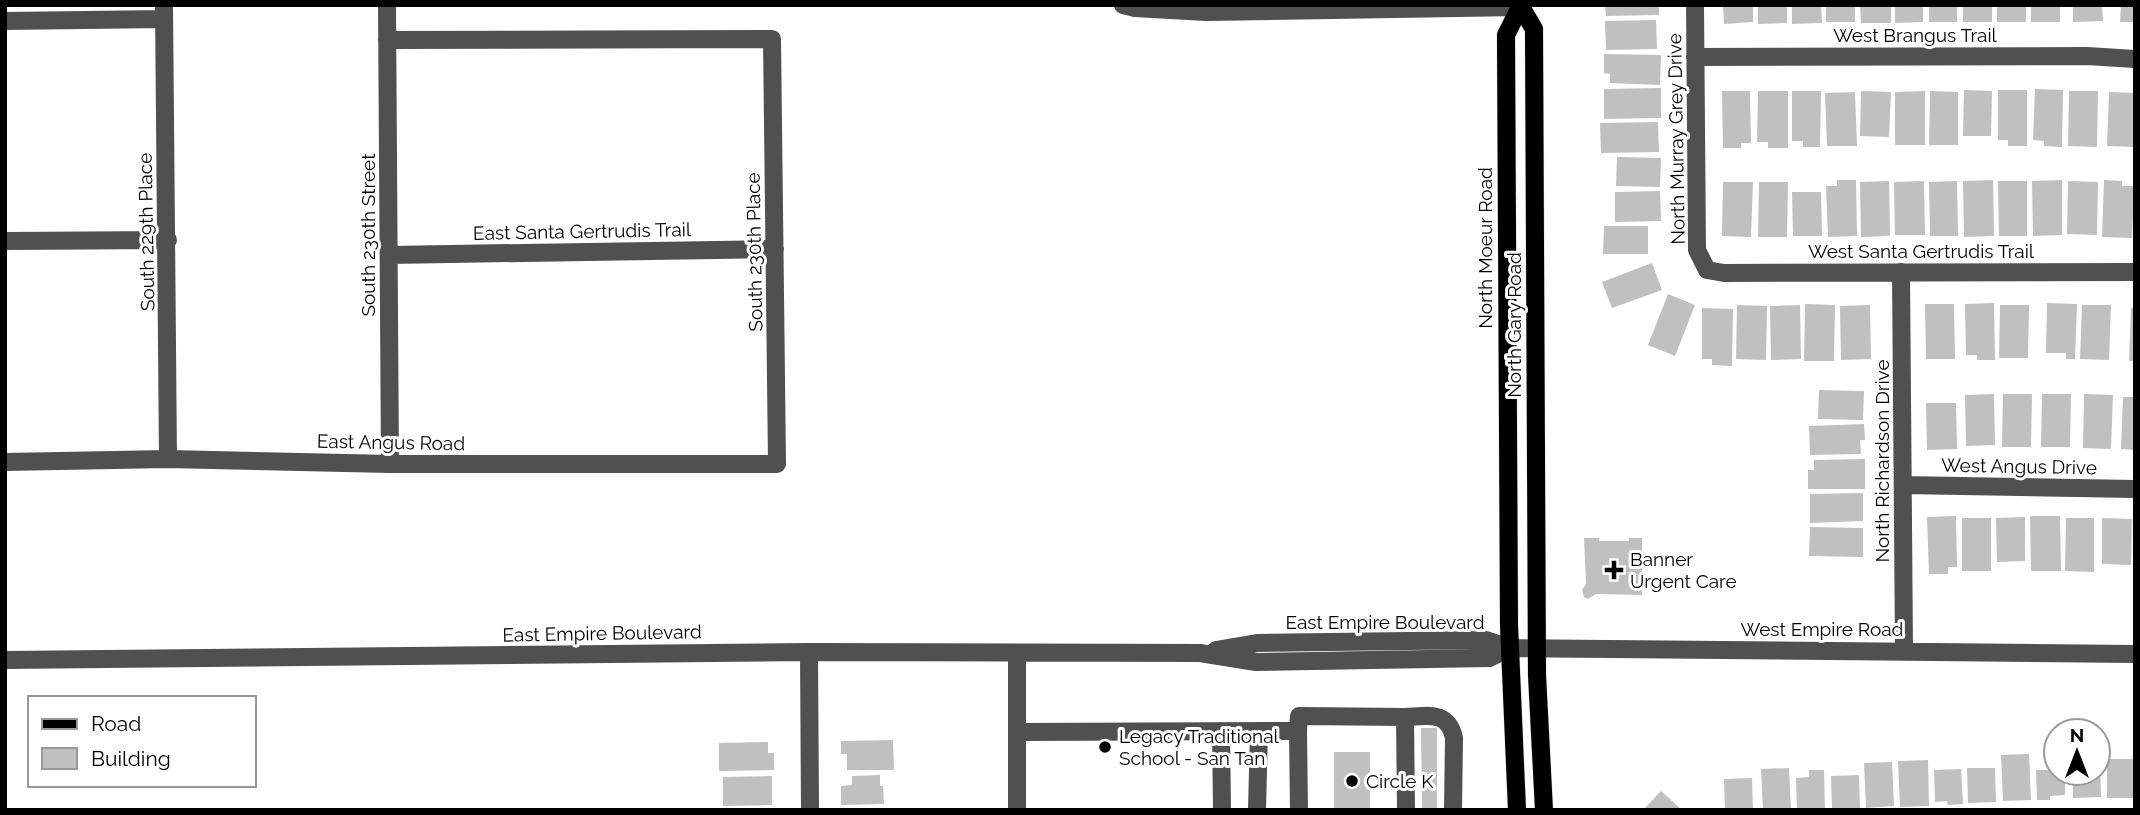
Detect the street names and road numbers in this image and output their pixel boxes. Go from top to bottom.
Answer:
street label: West Brangus Trail [1833,24,1998,46]
street label: North Murray Grey Drive [1663,33,1689,245]
street label: South 229th Place [134,153,158,311]
street label: South 230th Street [357,153,379,317]
street label: North Moeur Road [1474,167,1496,329]
street label: South 230th Place [742,172,766,332]
street label: East Santa Gertrudis Trail [473,218,692,244]
street label: West Santa Gertrudis Trail [1808,240,2035,262]
street label: North Gary Road [1503,252,1525,398]
street label: North Richardson Drive [1871,359,1893,563]
street label: East Angus Road [317,430,465,454]
street label: West Angus Drive [1941,454,2097,478]
street label: East Empire Boulevard [1285,611,1485,633]
street label: West Empire Road [1741,618,1903,640]
street label: East Empire Boulevard [502,620,702,646]

